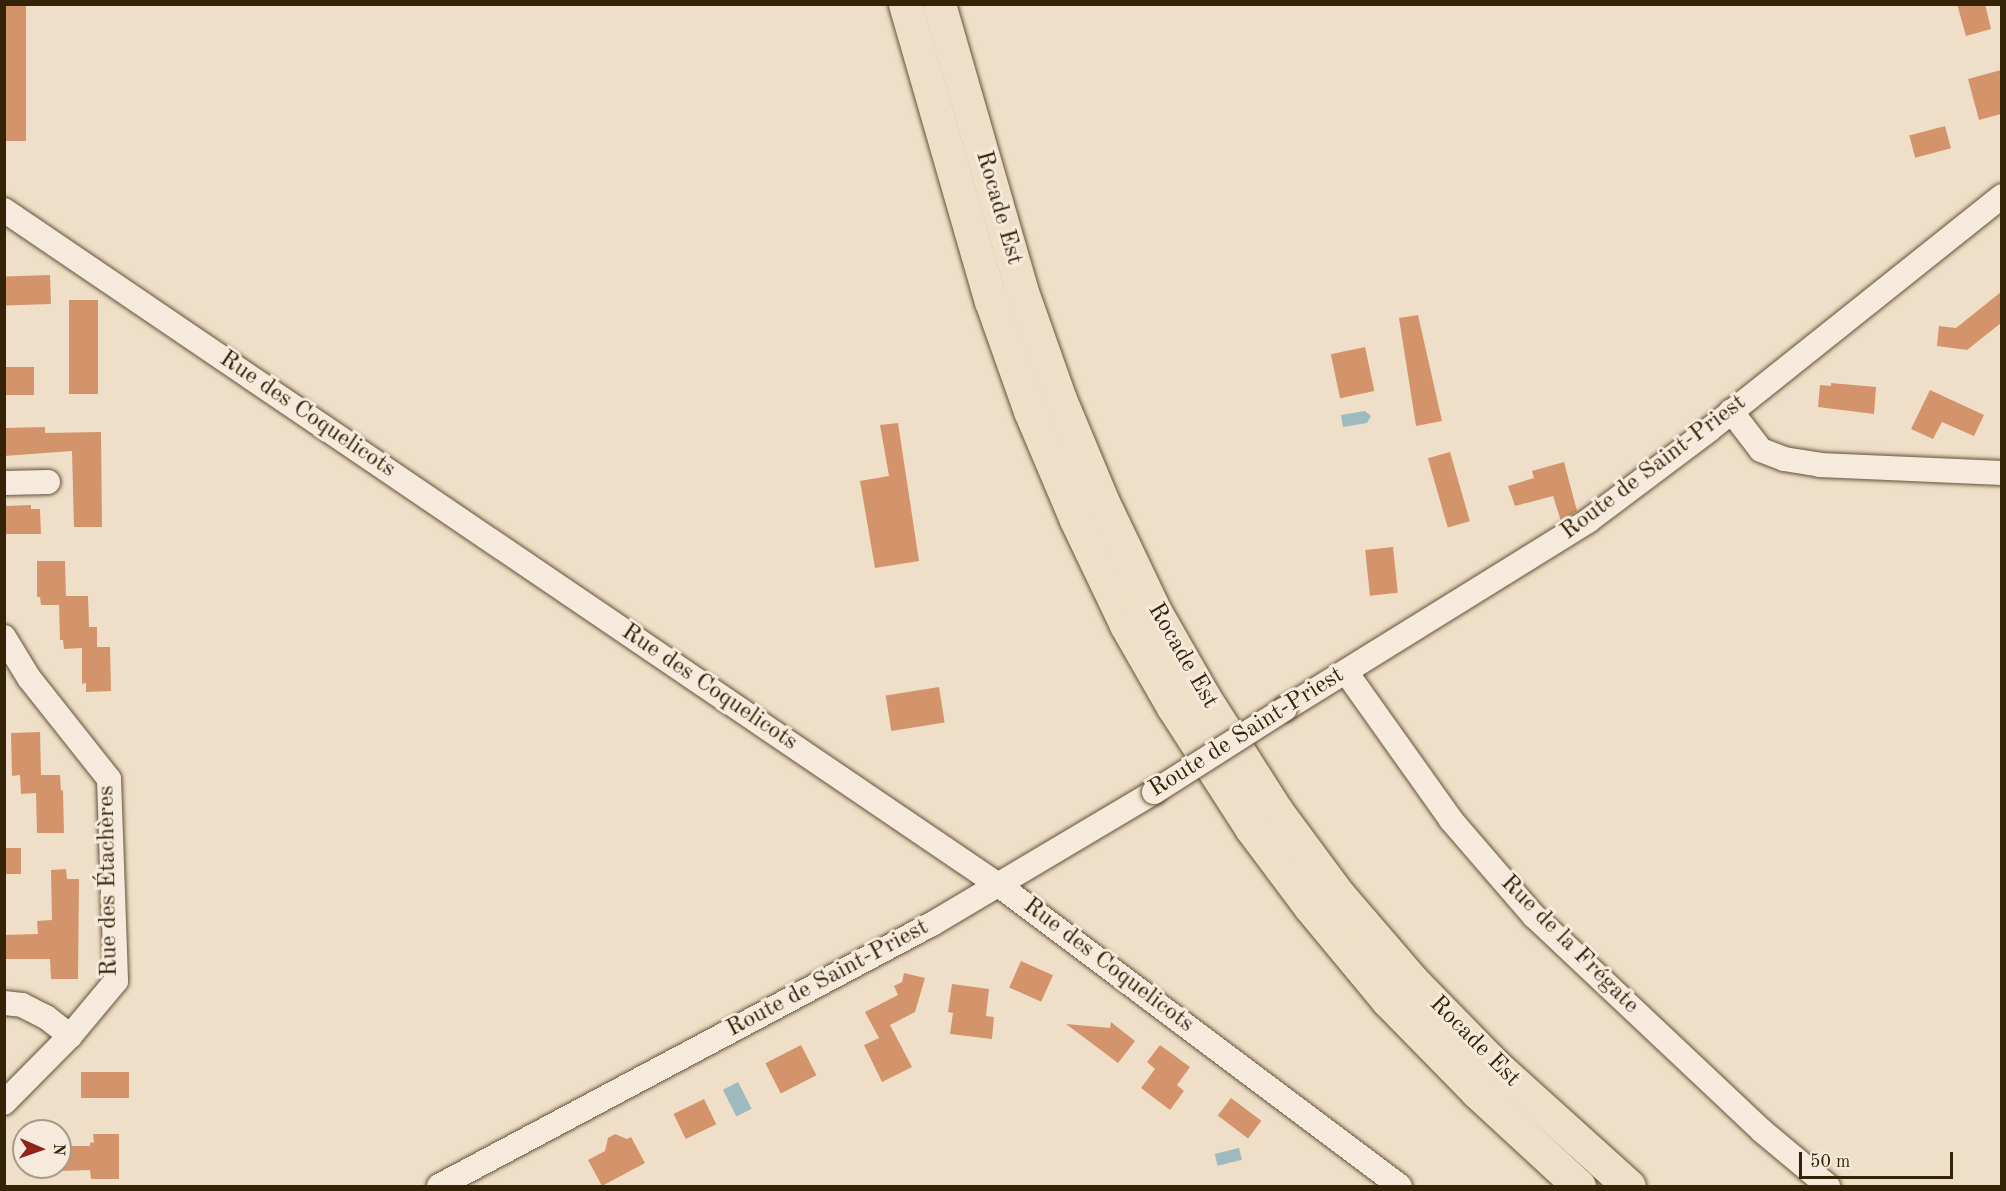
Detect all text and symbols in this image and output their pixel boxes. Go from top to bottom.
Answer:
street label: Rocade Est [968,148,1028,268]
street label: Rue des Coquelicots [213,345,401,485]
street label: Route de Saint-Priest [1556,389,1752,547]
street label: Rocade Est [1140,598,1224,714]
street label: Rue des Coquelicots [615,618,803,758]
street label: Route de Saint-Priest [1144,661,1350,805]
street label: Rue des Étachères [93,785,125,977]
street label: Rue de la Frégate [1494,870,1644,1020]
street label: Rue des Coquelicots [1017,892,1199,1040]
street label: Route de Saint-Priest [722,914,934,1044]
street label: Rocade Est [1422,990,1526,1094]
north arrow [12,1119,72,1179]
scale bar [1802,1140,1956,1178]
text: N [50,1143,66,1156]
text: 50 m [1810,1153,1850,1171]

